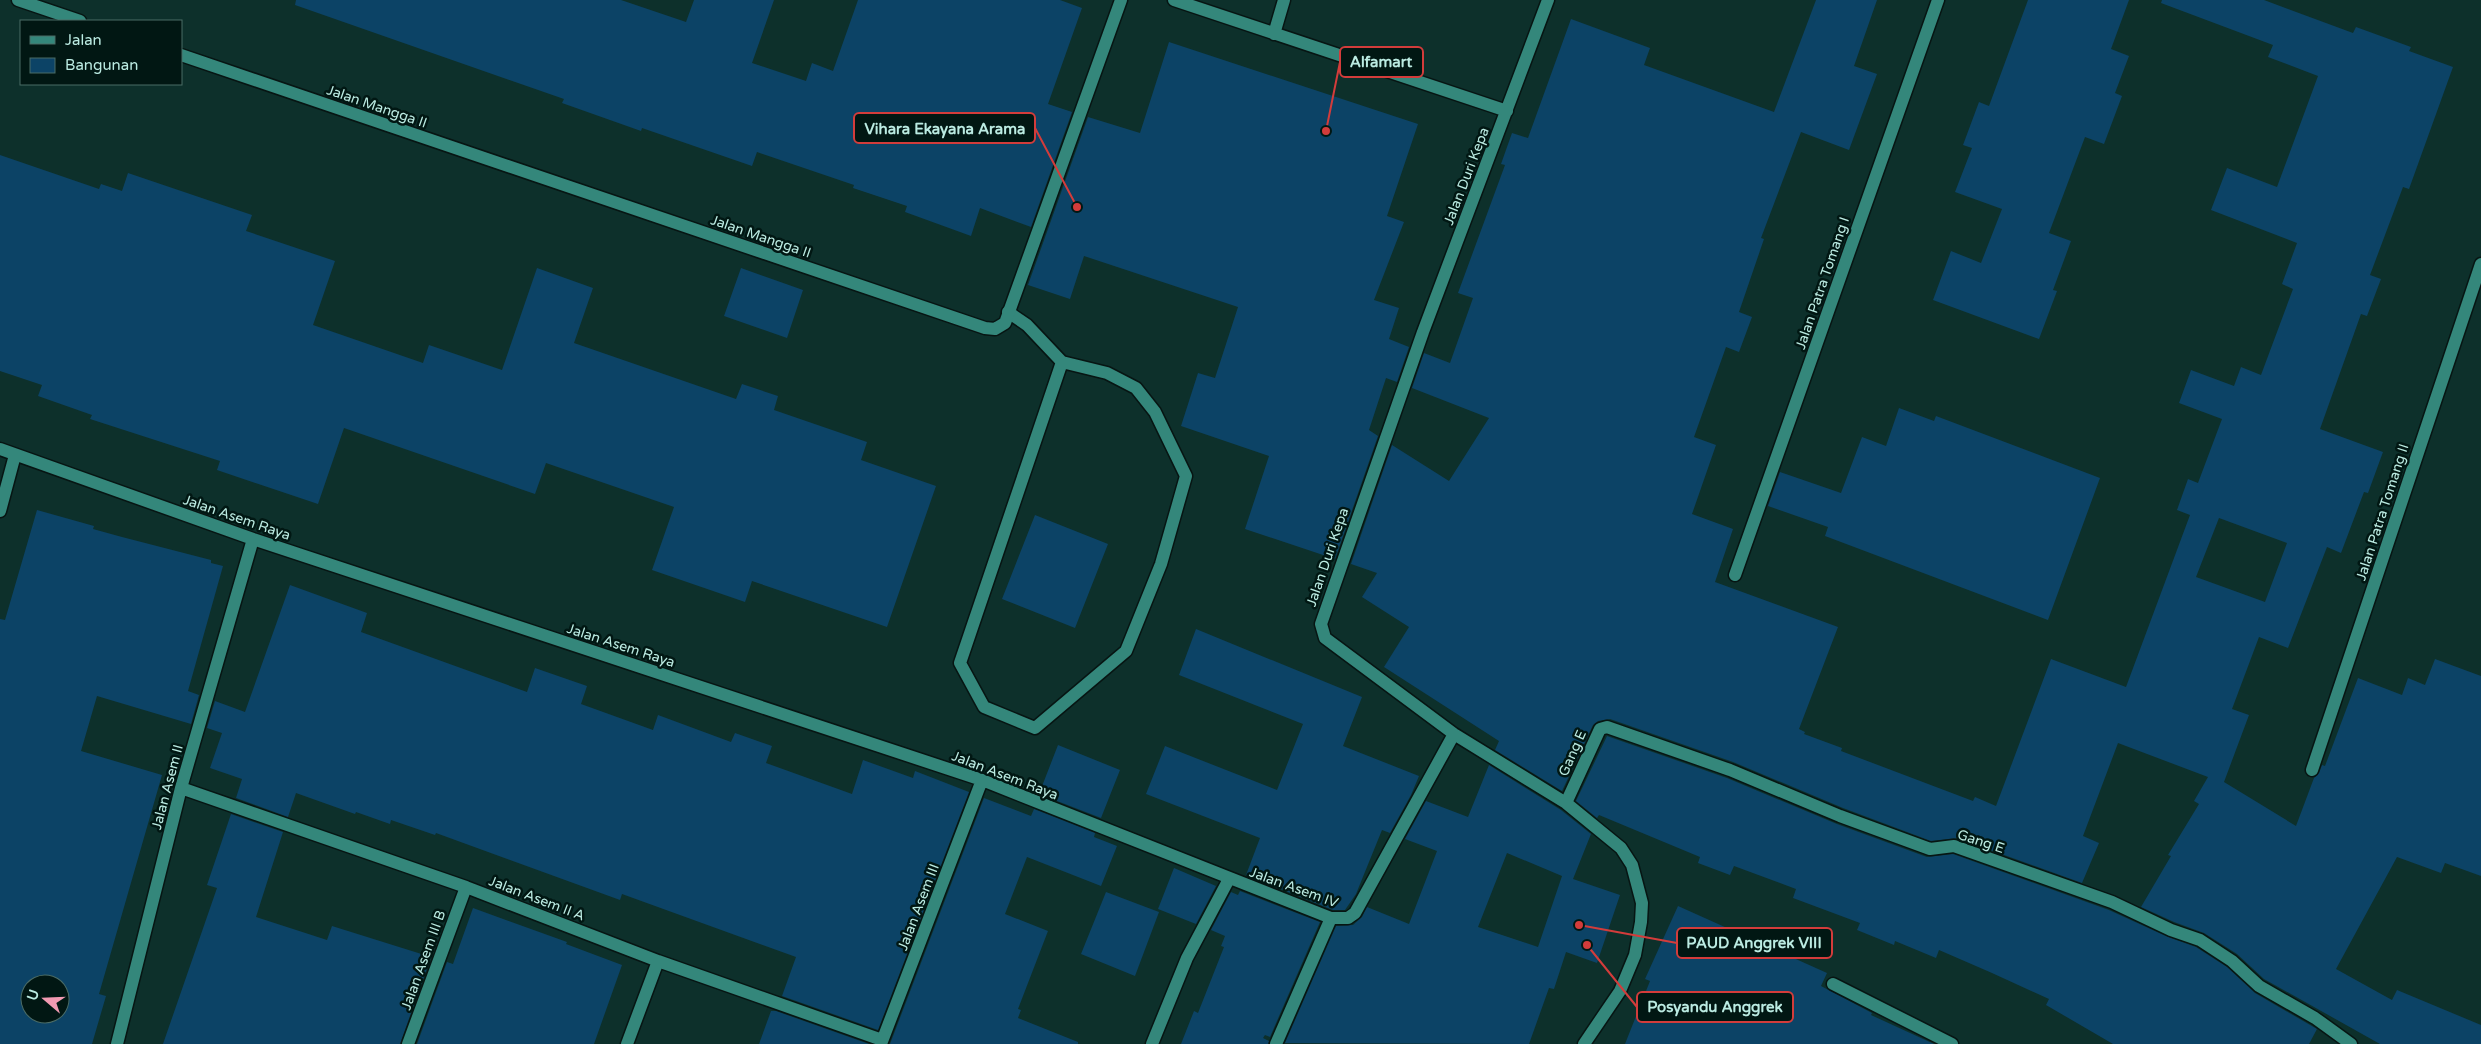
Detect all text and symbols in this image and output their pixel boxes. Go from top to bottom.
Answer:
legend [20,20,182,85]
text: Jalan [65,31,102,49]
callout: Alfamart [1340,47,1423,77]
text: Alfamart [1350,53,1412,71]
text: Bangunan [65,56,138,74]
street label: Jalan Mangga II [324,81,429,132]
callout: Vihara Ekayana Arama [854,113,1035,143]
text: Vihara Ekayana Arama [865,120,1025,139]
street label: Jalan Duri Kepa [1440,125,1493,227]
street label: Jalan Mangga II [708,211,813,262]
street label: Jalan Patra Tomang I [1792,215,1853,352]
street label: Jalan Patra Tomang II [2352,442,2413,583]
street label: Jalan Asem Raya [181,491,293,544]
street label: Jalan Duri Kepa [1303,506,1352,609]
street label: Jalan Asem Raya [565,620,677,671]
street label: Gang E [1555,728,1590,779]
street label: Jalan Asem II [148,743,187,832]
street label: Jalan Asem Raya [949,747,1060,804]
street label: Gang E [1955,826,2007,857]
street label: Jalan Asem III [894,861,943,953]
street label: Jalan Asem IV [1247,864,1341,911]
street label: Jalan Asem II A [486,872,587,925]
street label: Jalan Asem III B [398,908,449,1012]
callout: PAUD Anggrek VIII [1677,928,1832,958]
text: PAUD Anggrek VIII [1686,934,1822,953]
north arrow [20,974,70,1024]
text: U [23,987,43,1003]
callout: Posyandu Anggrek [1637,992,1793,1022]
text: Posyandu Anggrek [1647,998,1783,1017]

